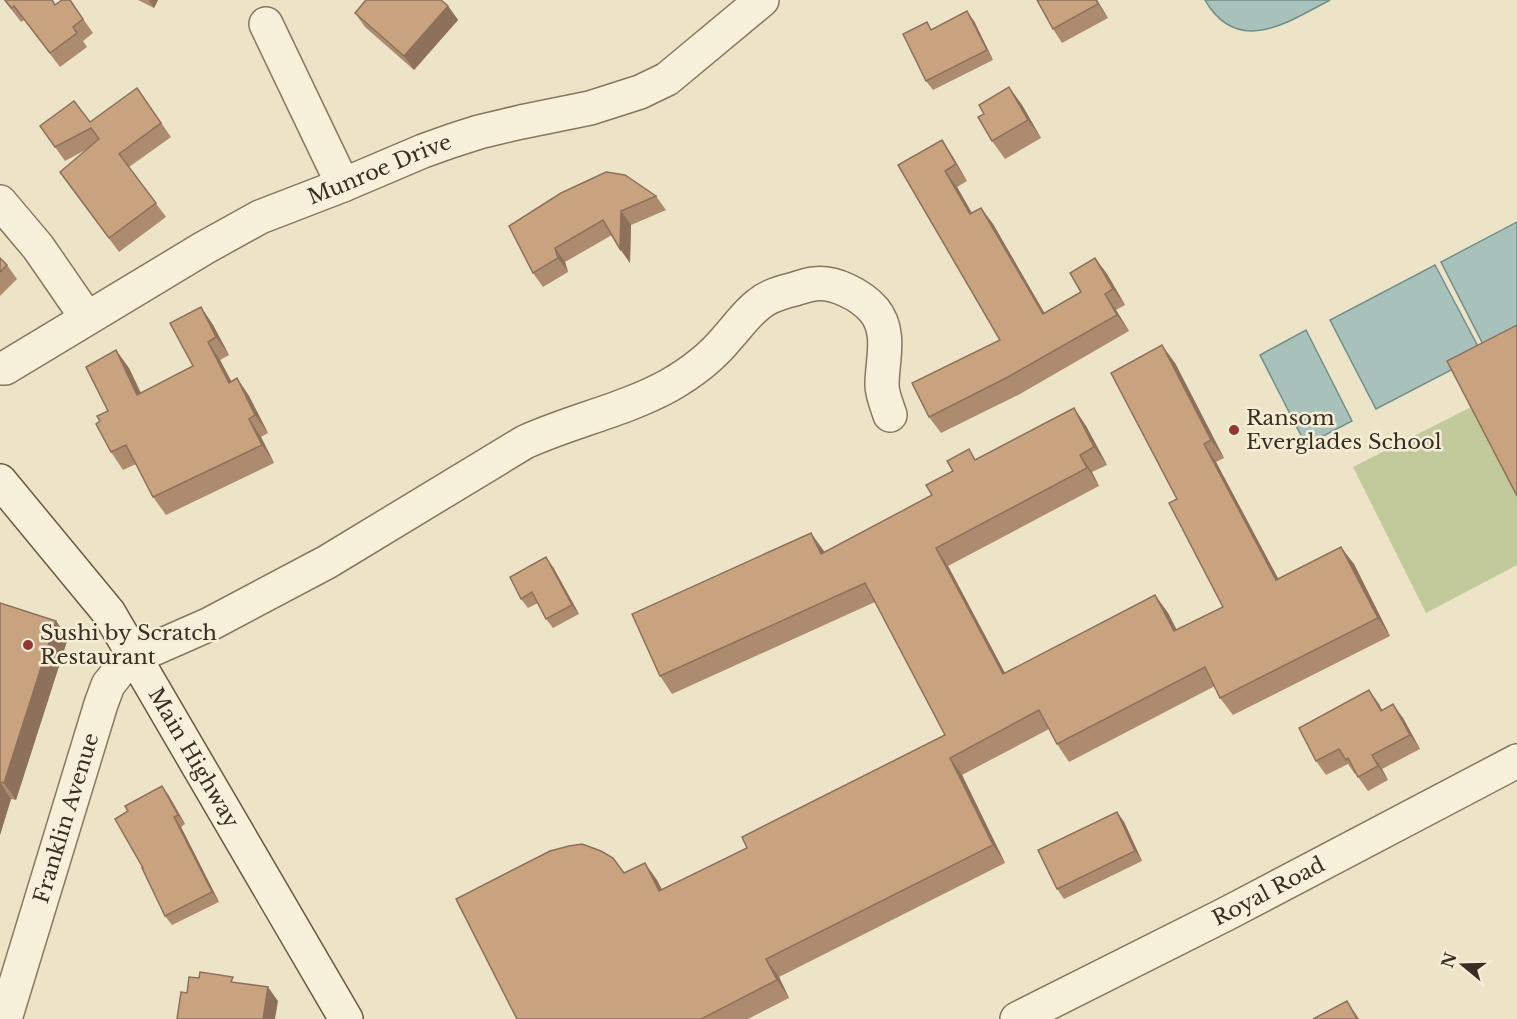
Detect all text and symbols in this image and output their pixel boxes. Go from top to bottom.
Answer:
street label: Munroe Drive [304,129,455,210]
place label: Ransom Everglades School [1246,405,1442,455]
marker: Ransom Everglades School [1227,423,1241,437]
place label: Sushi by Scratch Restaurant [40,620,217,670]
marker: Sushi by Scratch Restaurant [21,638,35,652]
street label: Main Highway [143,683,245,833]
street label: Franklin Avenue [28,730,104,906]
street label: Royal Road [1208,851,1329,932]
north arrow [1433,935,1493,995]
text: N [1437,950,1461,970]

